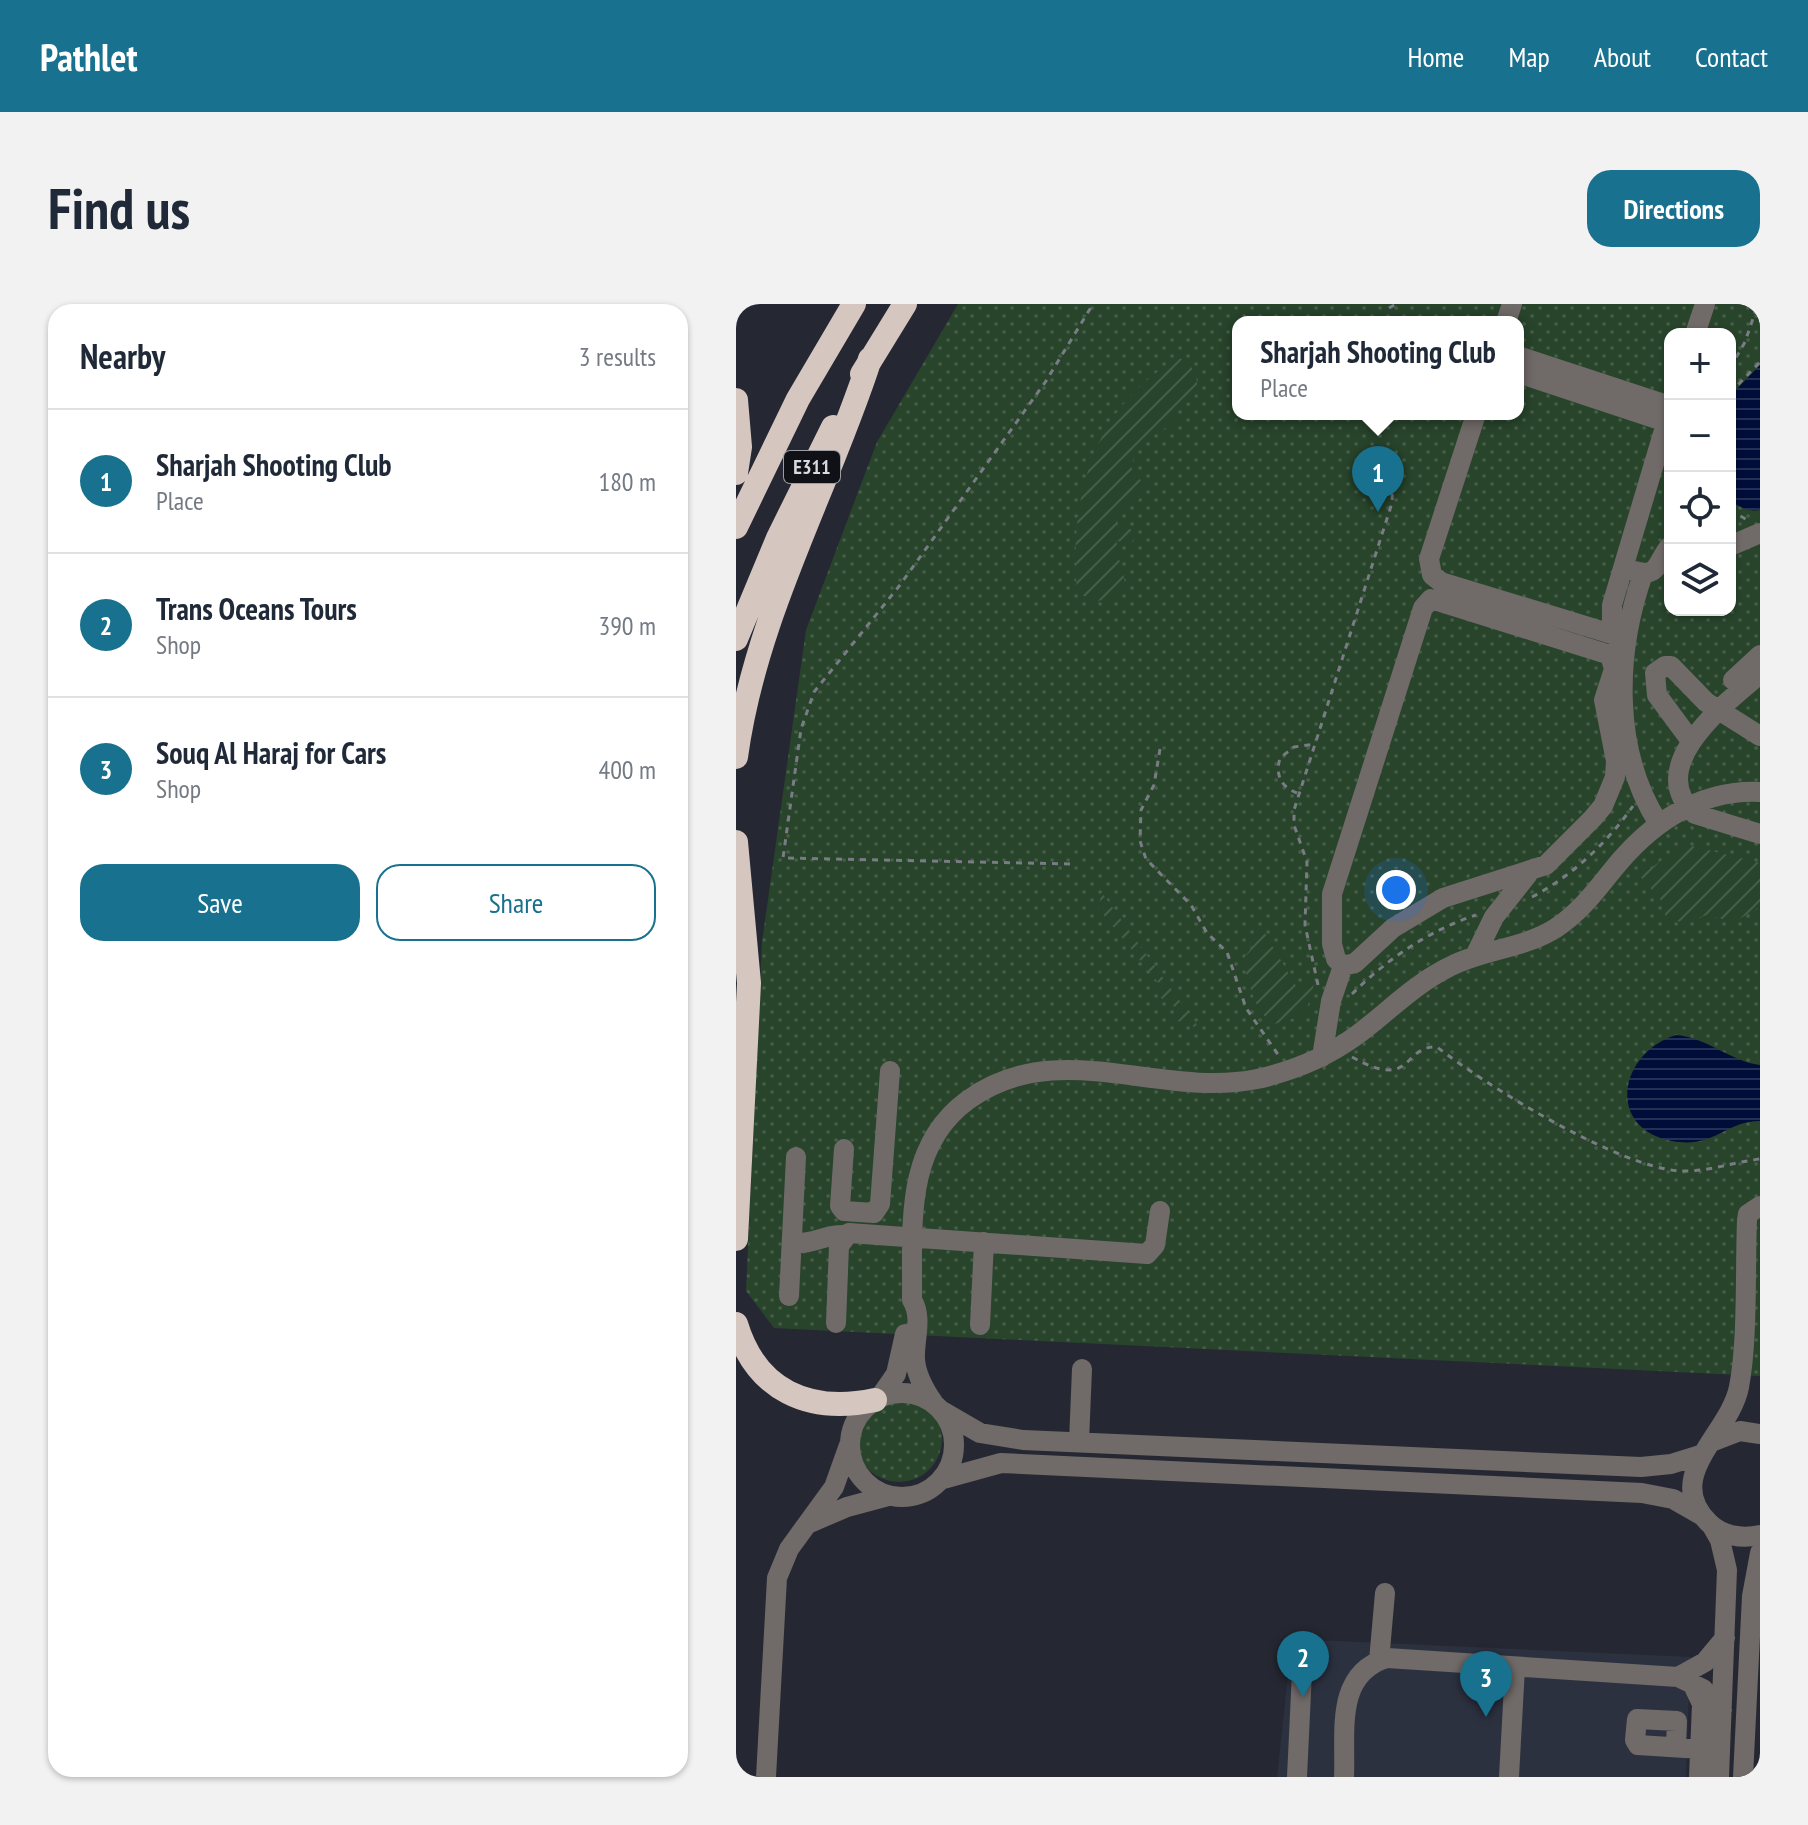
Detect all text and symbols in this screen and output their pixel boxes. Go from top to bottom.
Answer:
text: Pathlet [40,32,138,81]
text: Home [1408,38,1464,75]
text: Map [1508,38,1550,75]
text: About [1594,38,1651,75]
text: Contact [1695,38,1768,75]
button: Directions [1587,170,1760,247]
text: Find us [48,172,190,244]
popup [1232,316,1524,420]
map controls [1664,328,1736,616]
button: + [1664,328,1736,400]
text: Sharjah Shooting Club [1260,332,1496,371]
text: Nearby [80,334,165,378]
text: 3 results [579,340,656,373]
text: Place [1260,371,1308,404]
button: − [1664,400,1736,472]
text: Sharjah Shooting Club [156,445,392,484]
pin: 1 [1352,446,1404,512]
road number: E311 [784,451,840,483]
text: 1 [100,465,112,498]
text: 180 m [598,465,656,498]
button: locate [1664,472,1736,544]
text: Place [156,484,204,517]
button: layers [1664,544,1736,616]
text: Trans Oceans Tours [156,589,357,628]
text: 2 [100,609,112,642]
text: 390 m [598,609,656,642]
text: Shop [156,628,201,661]
text: Souq Al Haraj for Cars [156,733,386,772]
text: 3 [100,753,112,786]
text: 400 m [598,753,656,786]
text: Shop [156,772,201,805]
button: Save [80,864,360,941]
button: Share [376,864,656,941]
your location [1376,870,1416,910]
pin: 2 [1277,1631,1329,1697]
pin: 3 [1460,1651,1512,1717]

